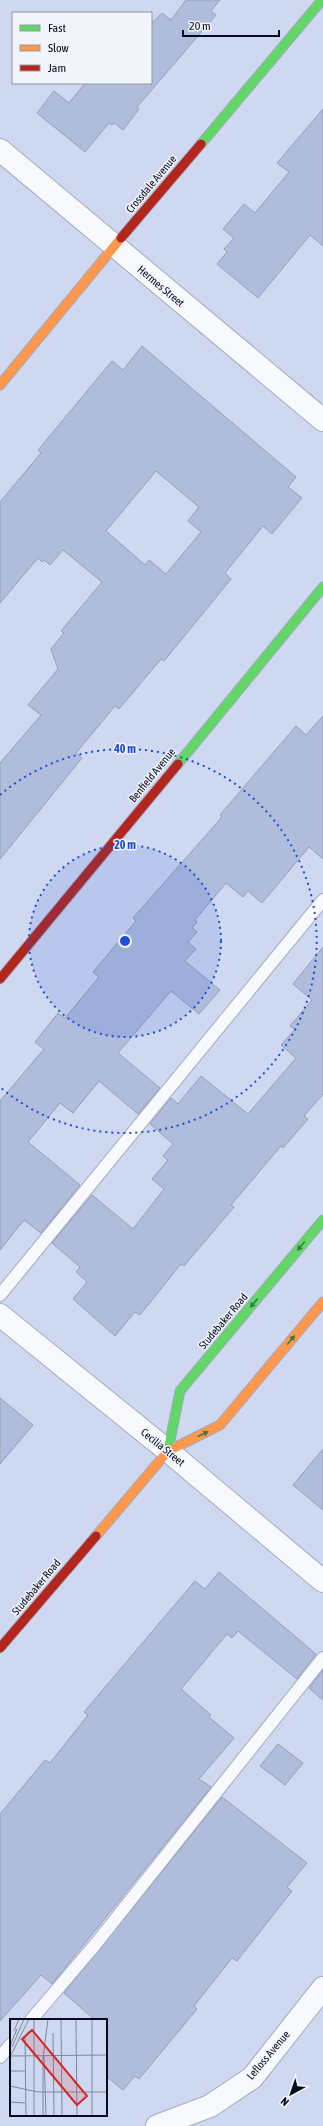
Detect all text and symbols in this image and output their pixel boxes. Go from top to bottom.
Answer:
legend [12,12,152,84]
scale bar [183,12,279,38]
text: 20 m [189,19,211,33]
text: Fast [48,21,66,35]
text: Slow [48,41,69,55]
text: Jam [48,61,66,75]
street label: Crossdale Avenue [124,153,178,215]
street label: Hermes Street [135,263,187,309]
text: 40 m [113,742,136,756]
street label: Benfield Avenue [127,746,177,804]
text: 20 m [114,838,136,852]
centre of rings [118,934,132,948]
one-way arrow [296,1241,305,1252]
street label: Studebaker Road [196,1291,250,1351]
one-way arrow [249,1298,258,1308]
one-way arrow [287,1335,296,1345]
street label: Cecilia Street [139,1426,187,1468]
one-way arrow [197,1431,209,1437]
street label: Studebaker Road [9,1557,63,1617]
inset map [10,2019,107,2116]
street label: Lefloss Avenue [244,2028,292,2082]
north arrow [271,2074,311,2114]
text: N [278,2095,291,2108]

